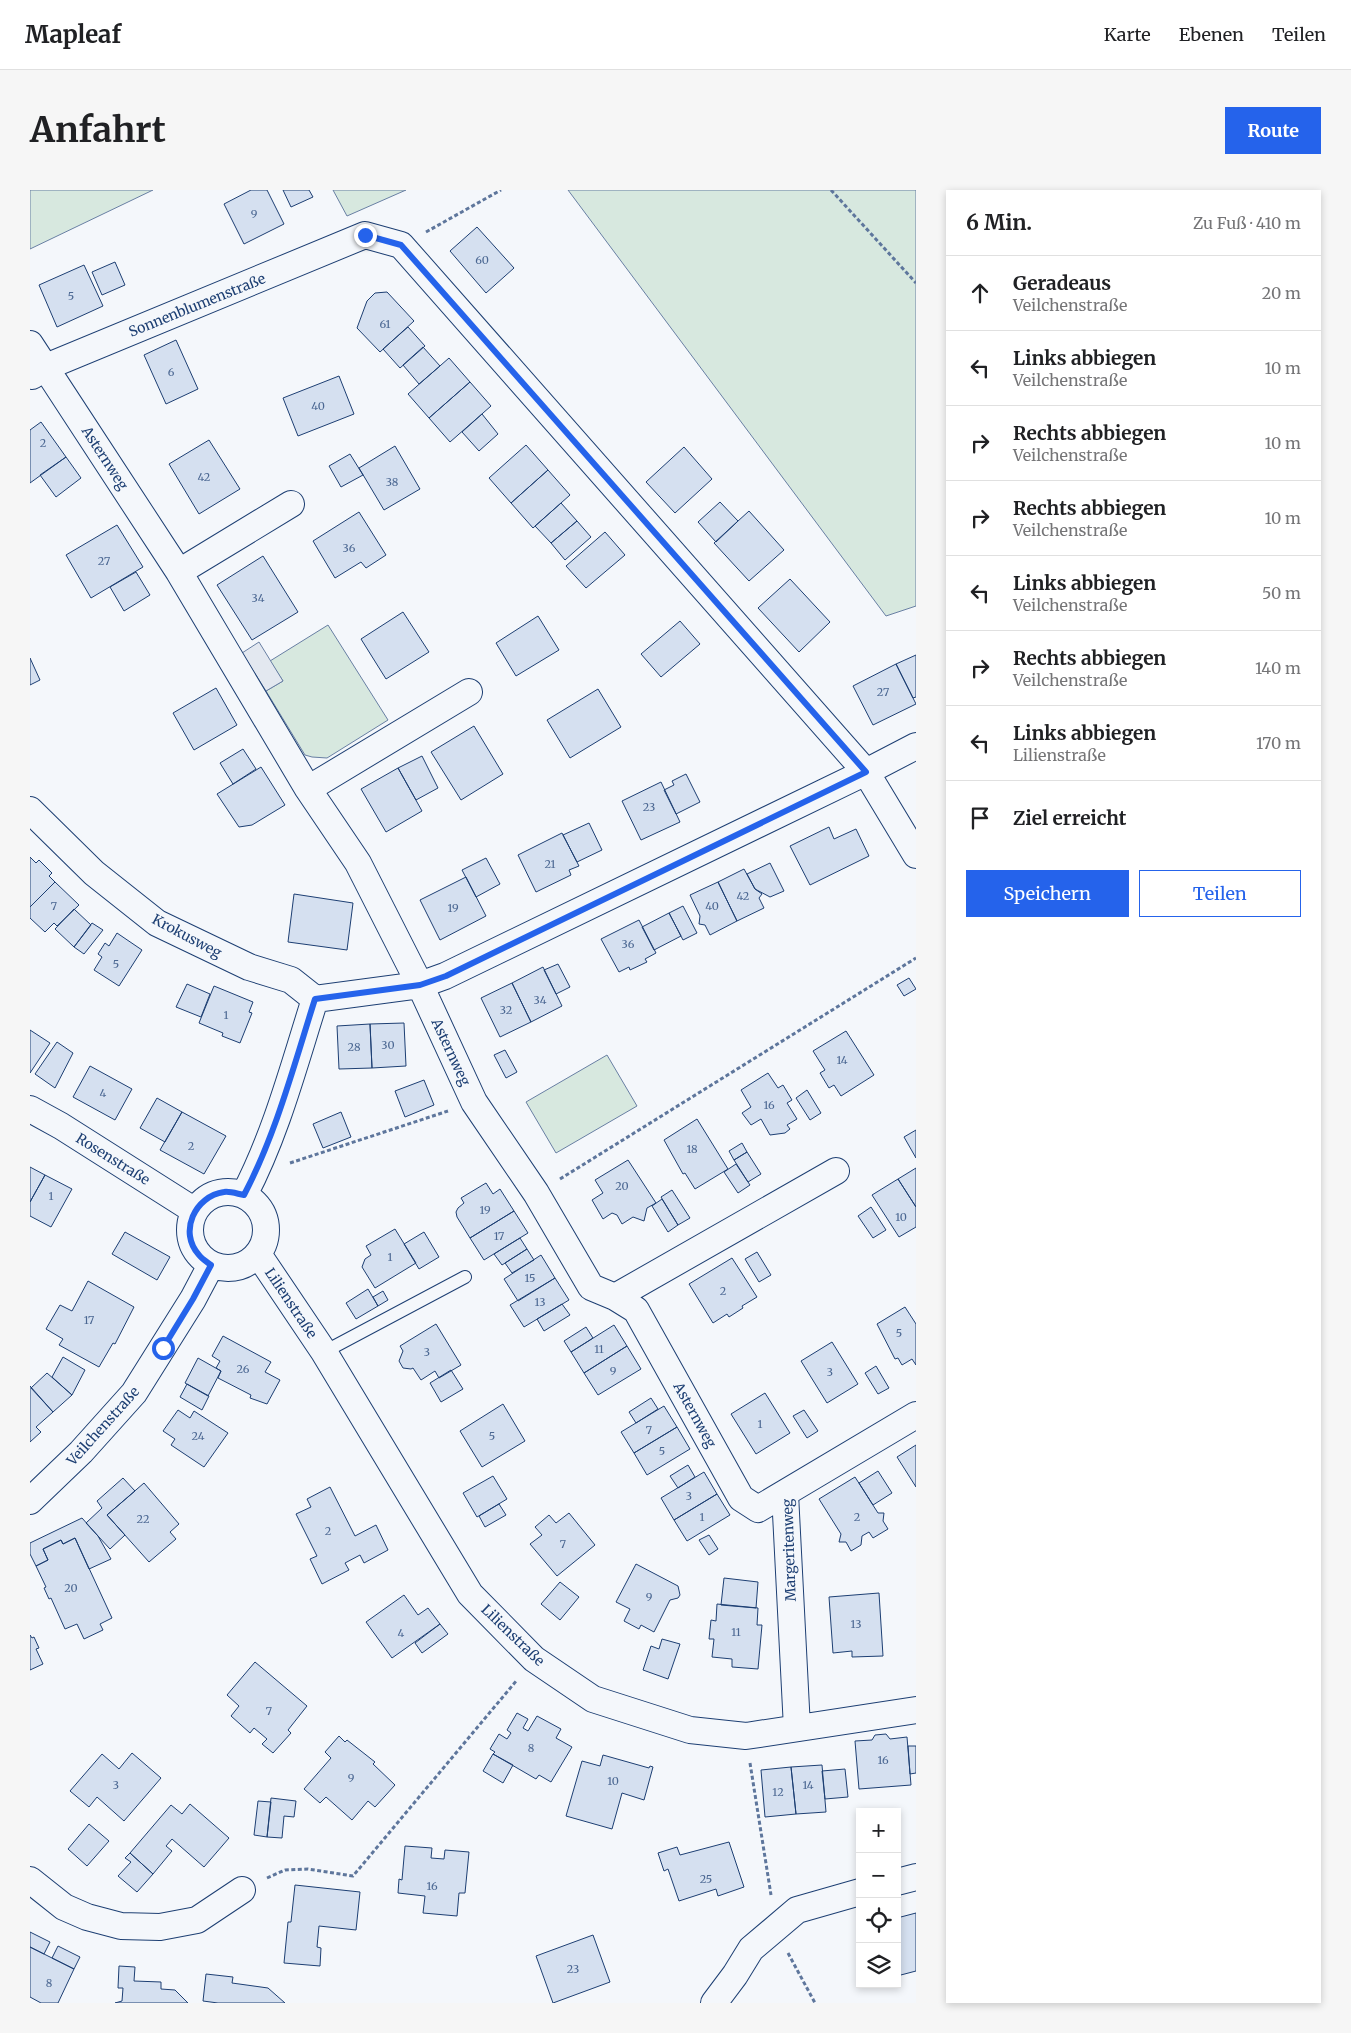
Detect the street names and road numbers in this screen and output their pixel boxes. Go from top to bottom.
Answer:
street label: Sonnenblumenstraße [126,269,268,341]
street label: Asternweg [77,422,132,494]
street label: Krokusweg [149,910,225,962]
street label: Asternweg [427,1015,475,1089]
street label: Rosenstraße [73,1129,153,1189]
street label: Lilienstraße [261,1264,321,1342]
street label: Asternweg [669,1378,721,1451]
street label: Veilchenstraße [62,1383,143,1470]
street label: Margeritenweg [778,1498,800,1602]
street label: Lilienstraße [478,1600,548,1670]

